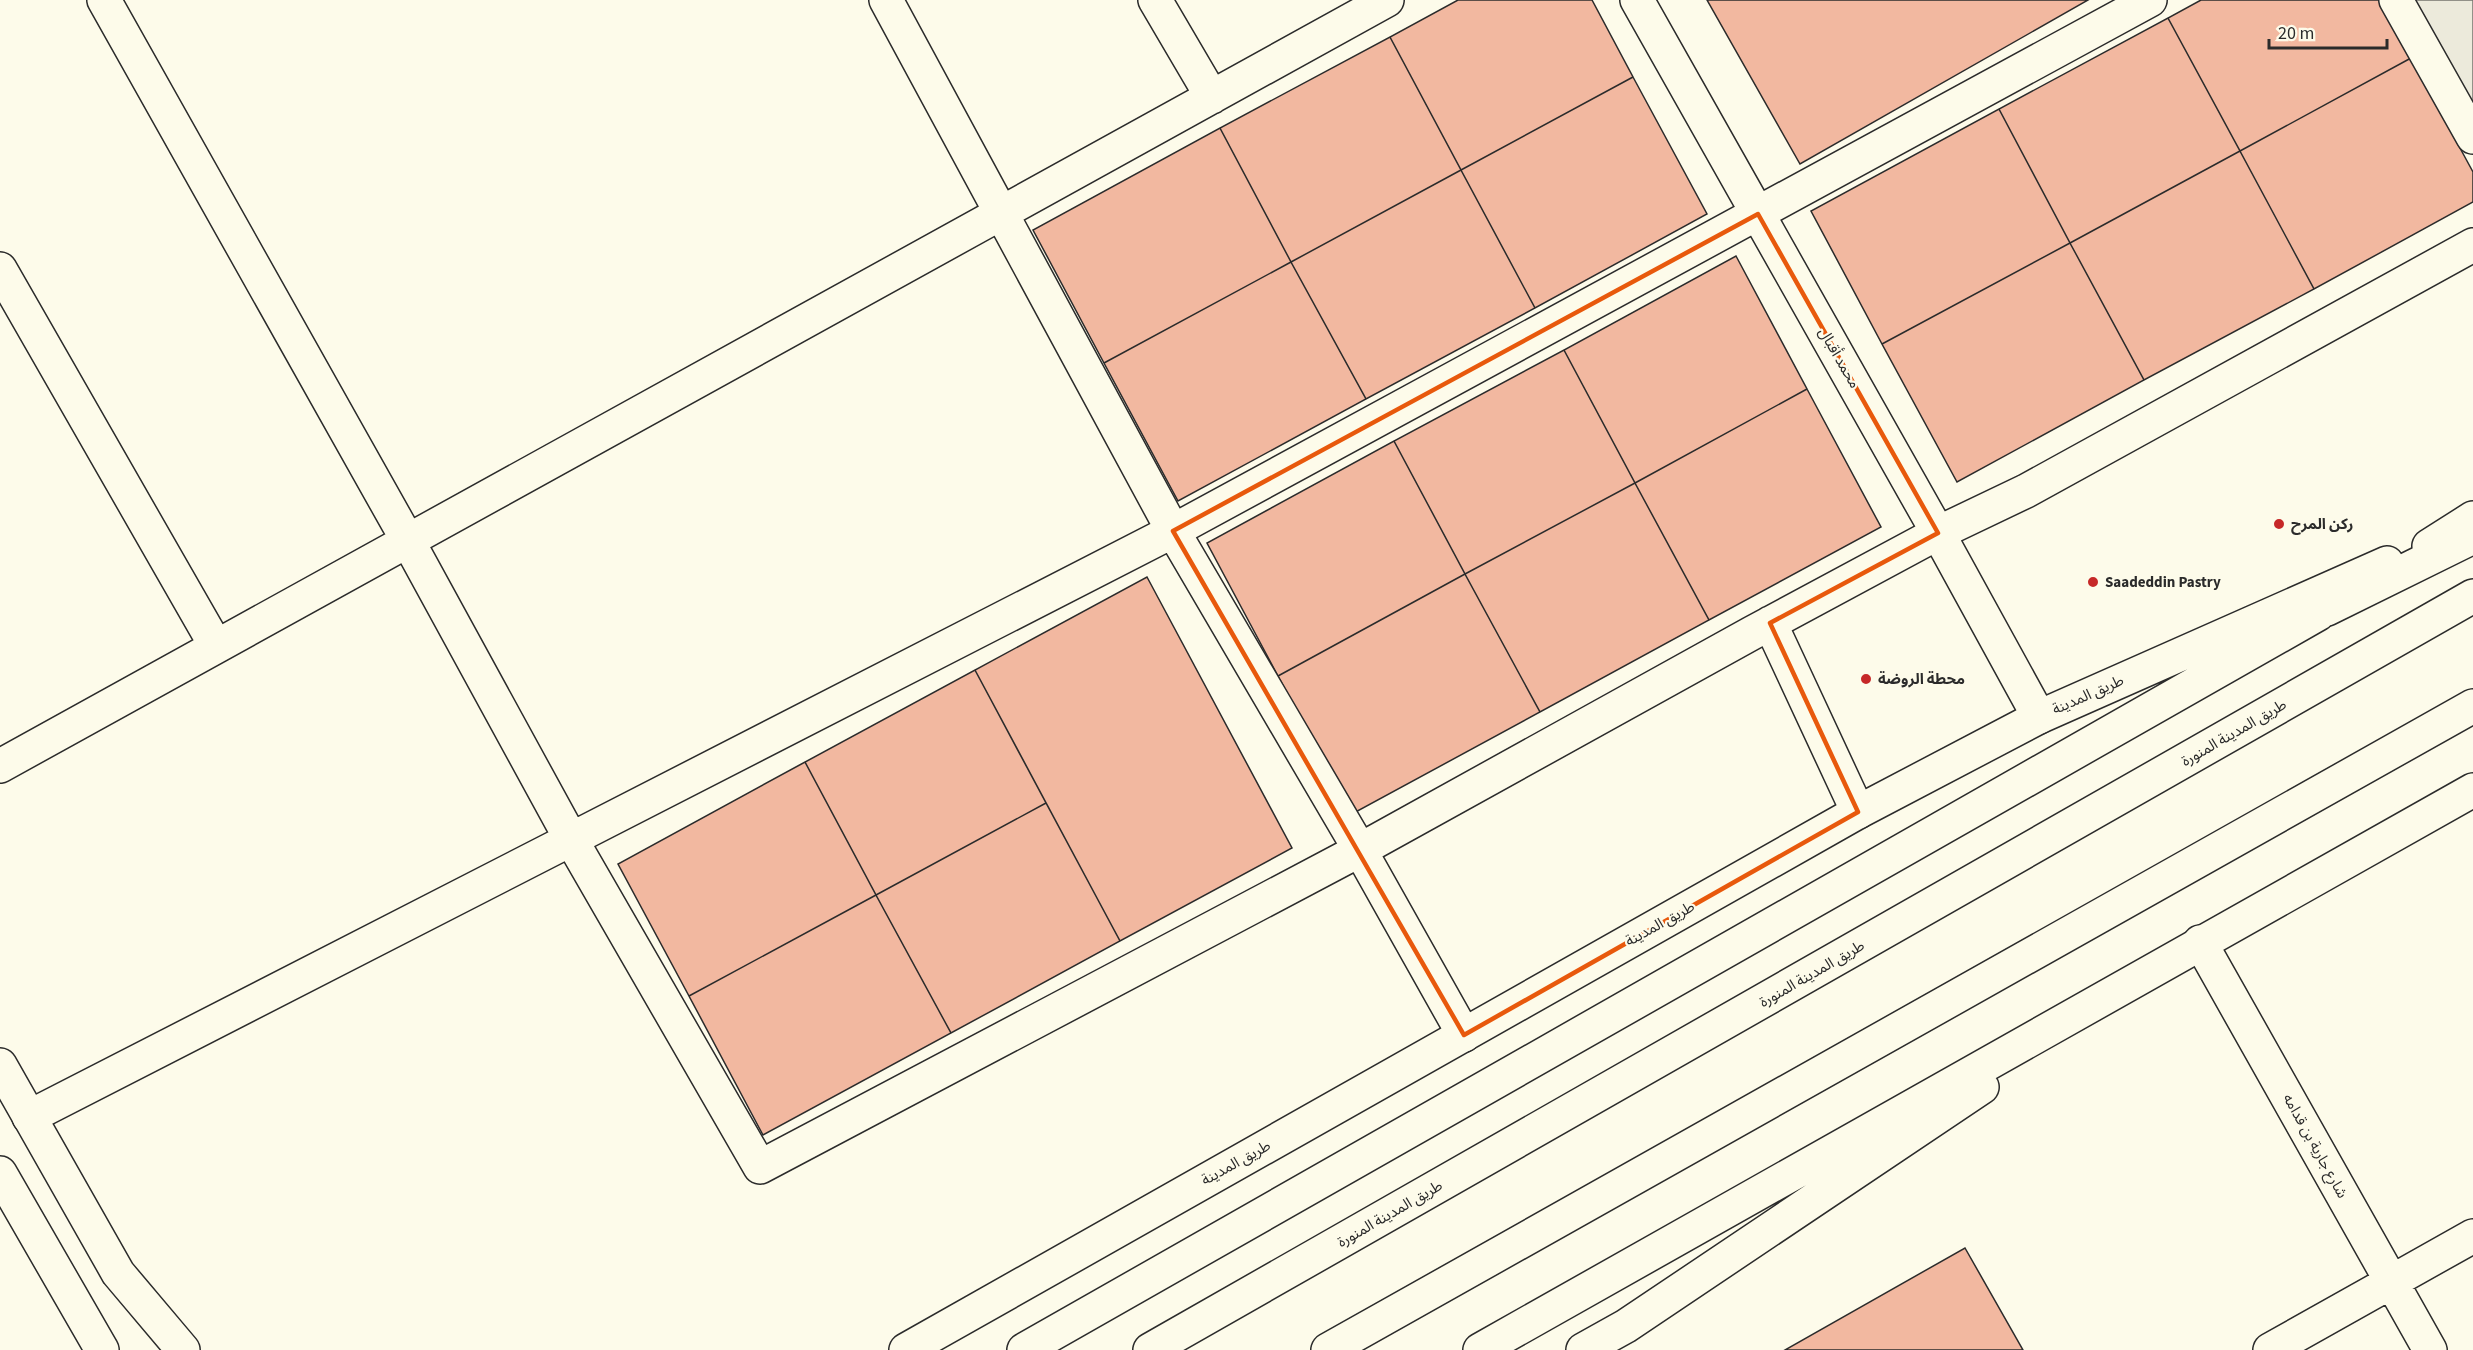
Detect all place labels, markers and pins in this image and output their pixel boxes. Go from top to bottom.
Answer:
place label: ركن المرح [2291,514,2353,535]
marker: ركن المرح [2272,517,2286,531]
place label: Saadeddin Pastry [2105,572,2221,593]
marker: Saadeddin Pastry [2086,575,2100,589]
place label: محطة الروضة [1878,669,1965,690]
marker: محطة الروضة [1859,672,1873,686]

